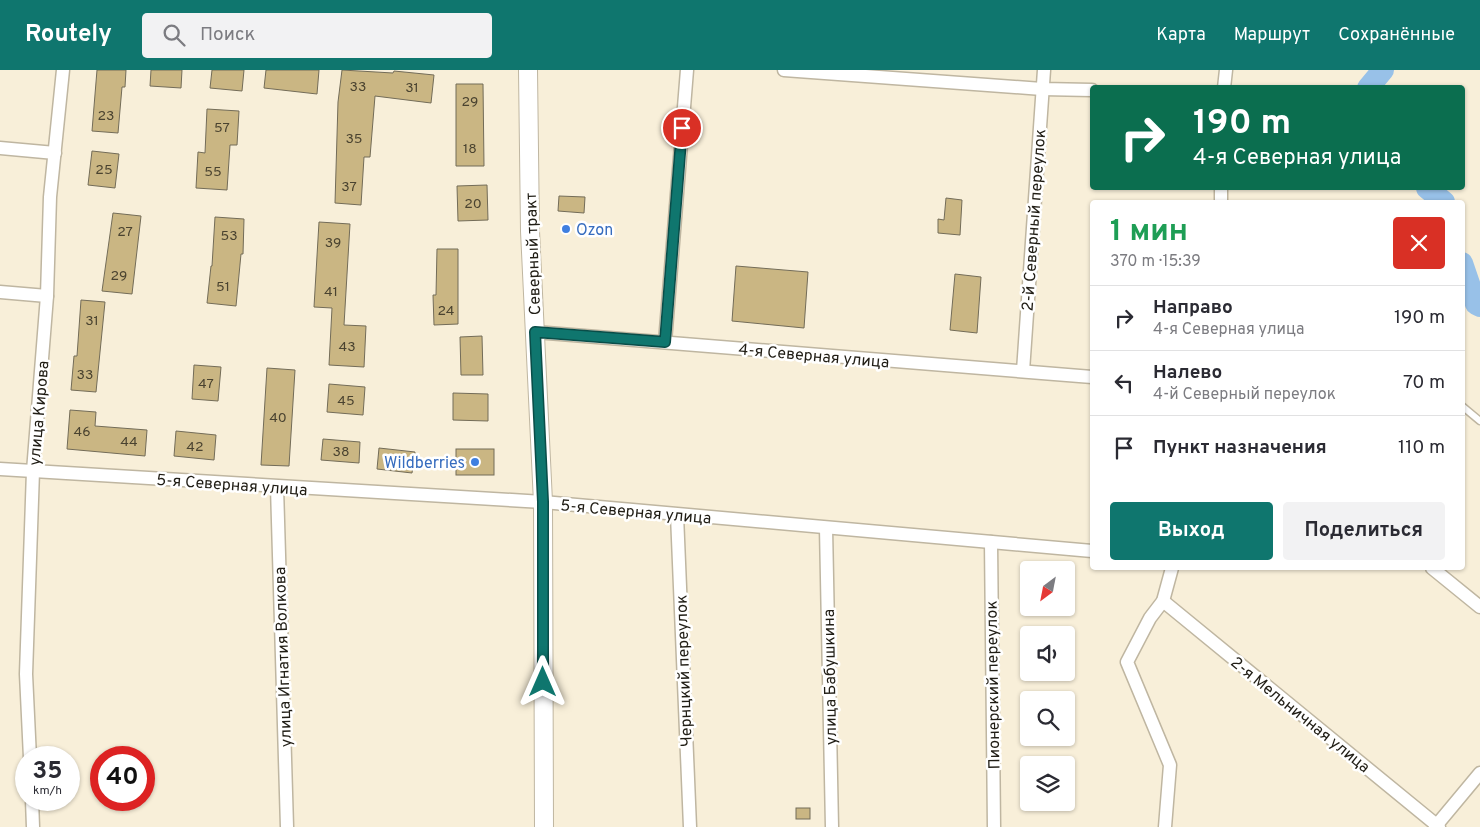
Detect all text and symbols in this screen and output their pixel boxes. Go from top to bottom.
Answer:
search box [142,13,492,58]
text: Routely [25,20,112,50]
icon: search [160,21,188,49]
text: Поиск [200,23,255,47]
text: Карта [1156,24,1206,47]
text: Маршрут [1234,24,1310,47]
text: Сохранённые [1338,24,1455,47]
house number: 33 [350,79,366,96]
house number: 31 [405,80,419,97]
house number: 29 [462,94,478,111]
text: 190 m [1193,102,1291,146]
icon: right [1110,105,1175,170]
pin [661,107,703,149]
house number: 23 [98,108,115,125]
icon: arrive [668,114,696,142]
house number: 57 [214,120,230,137]
street label: 2-й Северный переулок [1019,128,1051,312]
house number: 35 [345,131,363,148]
house number: 18 [463,141,477,158]
text: 4-я Северная улица [1193,145,1401,172]
house number: 25 [95,162,113,179]
house number: 55 [204,164,222,181]
house number: 37 [341,179,357,196]
street label: Северный тракт [522,192,546,316]
house number: 20 [464,196,482,213]
text: 1 мин [1110,214,1188,251]
button: close [1393,217,1445,269]
place label: Ozon [576,221,613,241]
marker: Ozon [560,223,572,235]
house number: 27 [117,224,133,241]
house number: 53 [220,228,238,245]
house number: 39 [325,235,341,252]
text: 370 m · 15:39 [1110,252,1201,272]
house number: 29 [111,268,127,285]
house number: 51 [216,279,230,296]
house number: 41 [324,284,338,301]
text: Направо [1153,296,1233,320]
house number: 24 [437,303,455,320]
icon: right [1110,304,1138,332]
text: 190 m [1394,306,1445,330]
house number: 31 [85,313,99,330]
text: 4-я Северная улица [1153,320,1305,340]
house number: 43 [338,339,356,356]
street label: 4-я Северная улица [737,340,890,374]
street label: улица Кирова [25,360,55,467]
text: Налево [1153,361,1222,385]
house number: 33 [77,367,93,384]
icon: left [1110,369,1138,397]
text: 70 m [1403,371,1445,395]
house number: 47 [198,376,214,393]
text: 4-й Северный переулок [1153,385,1336,405]
house number: 45 [337,393,355,410]
house number: 40 [269,410,287,427]
house number: 46 [73,424,91,441]
house number: 44 [120,434,138,451]
icon: arrive [1110,434,1138,462]
text: Пункт назначения [1153,436,1327,460]
text: 110 m [1398,436,1445,460]
house number: 42 [186,439,204,456]
house number: 38 [333,444,349,461]
place label: Wildberries [384,454,465,474]
marker: Wildberries [469,456,481,468]
street label: 5-я Северная улица [156,471,308,501]
street label: 5-я Северная улица [559,496,712,530]
button: Выход [1110,502,1273,560]
button: Поделиться [1283,502,1445,560]
north arrow [1020,561,1075,616]
map controls [1020,561,1075,811]
street label: улица Игнатия Волкова [271,566,297,747]
street label: Чернцкий переулок [672,594,698,747]
street label: Пионерский переулок [983,600,1005,770]
street label: улица Бабушкина [820,609,842,745]
button: sound [1020,626,1075,681]
street label: 2-я Мельничная улица [1226,653,1373,778]
position arrow [516,655,568,707]
button: search [1020,691,1075,746]
speed limit sign: 40 [90,746,155,811]
text: 35 [32,756,63,788]
button: layers [1020,756,1075,811]
text: km/h [33,783,62,799]

